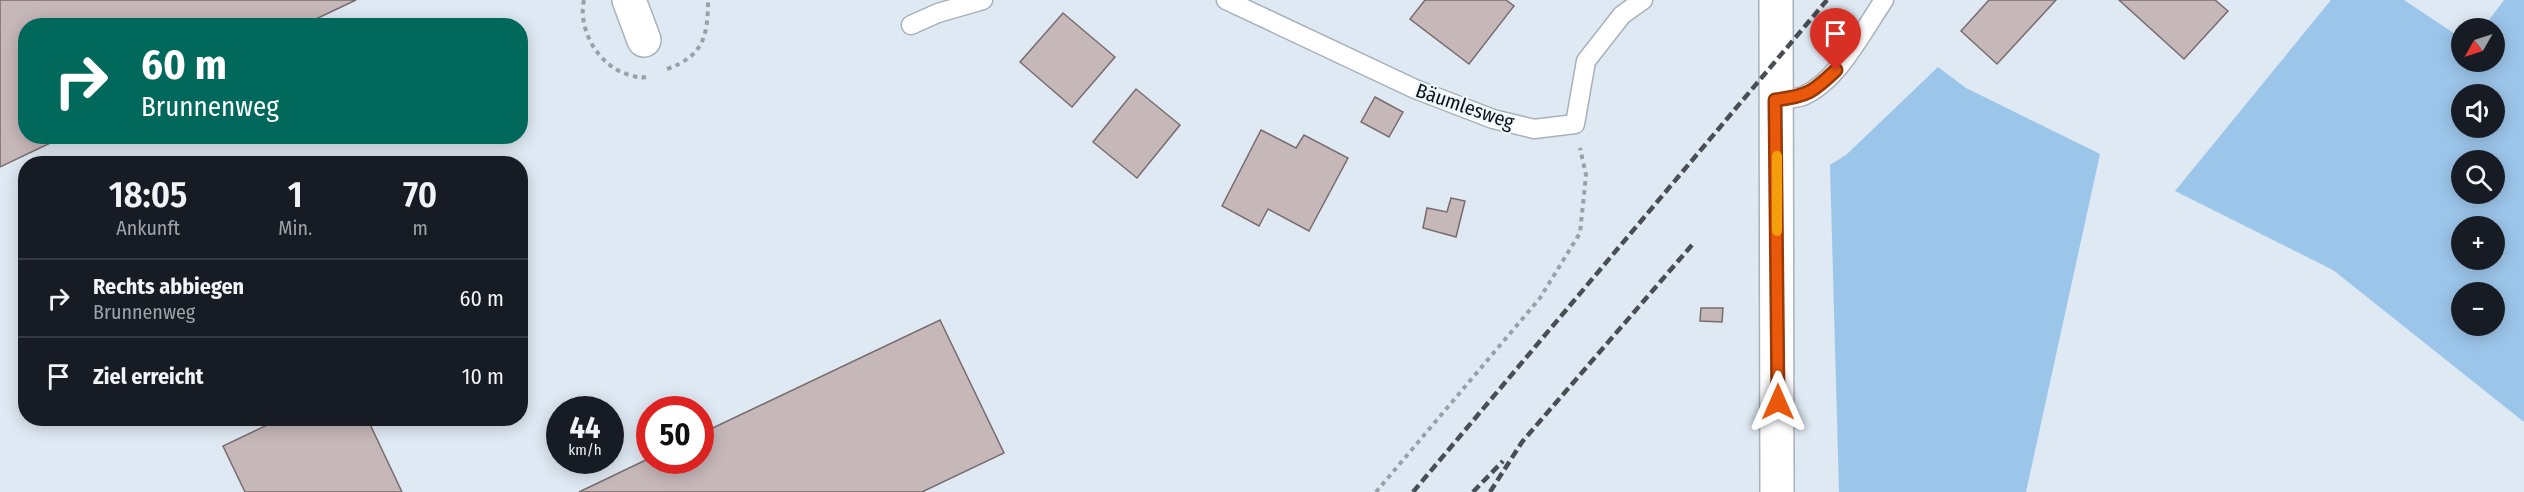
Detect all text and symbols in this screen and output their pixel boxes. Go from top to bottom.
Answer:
pin [1810,8,1861,70]
icon: arrive [1819,17,1852,50]
north arrow [2451,18,2505,72]
map controls [2451,18,2505,336]
text: 60 m [141,40,227,90]
icon: right [42,42,120,120]
street label: Bäumlesweg [1413,78,1518,134]
button: sound [2451,84,2505,138]
text: Brunnenweg [141,91,279,123]
button: search [2451,150,2505,204]
text: 18:05 [109,173,187,217]
text: 1 [288,173,303,217]
text: 70 [403,173,437,217]
text: Ankunft [116,216,180,240]
text: Min. [278,216,312,240]
text: m [412,216,428,240]
button: + [2451,216,2505,270]
text: Rechts abbiegen [93,273,244,300]
icon: right [42,282,75,315]
button: − [2451,282,2505,336]
text: 60 m [460,285,504,312]
text: Brunnenweg [93,300,195,324]
icon: arrive [42,360,75,393]
text: Ziel erreicht [93,363,204,390]
text: 10 m [462,363,504,390]
position arrow [1746,370,1810,434]
speed limit sign: 50 [636,396,714,474]
text: 44 [570,410,600,446]
text: km/h [568,441,602,459]

